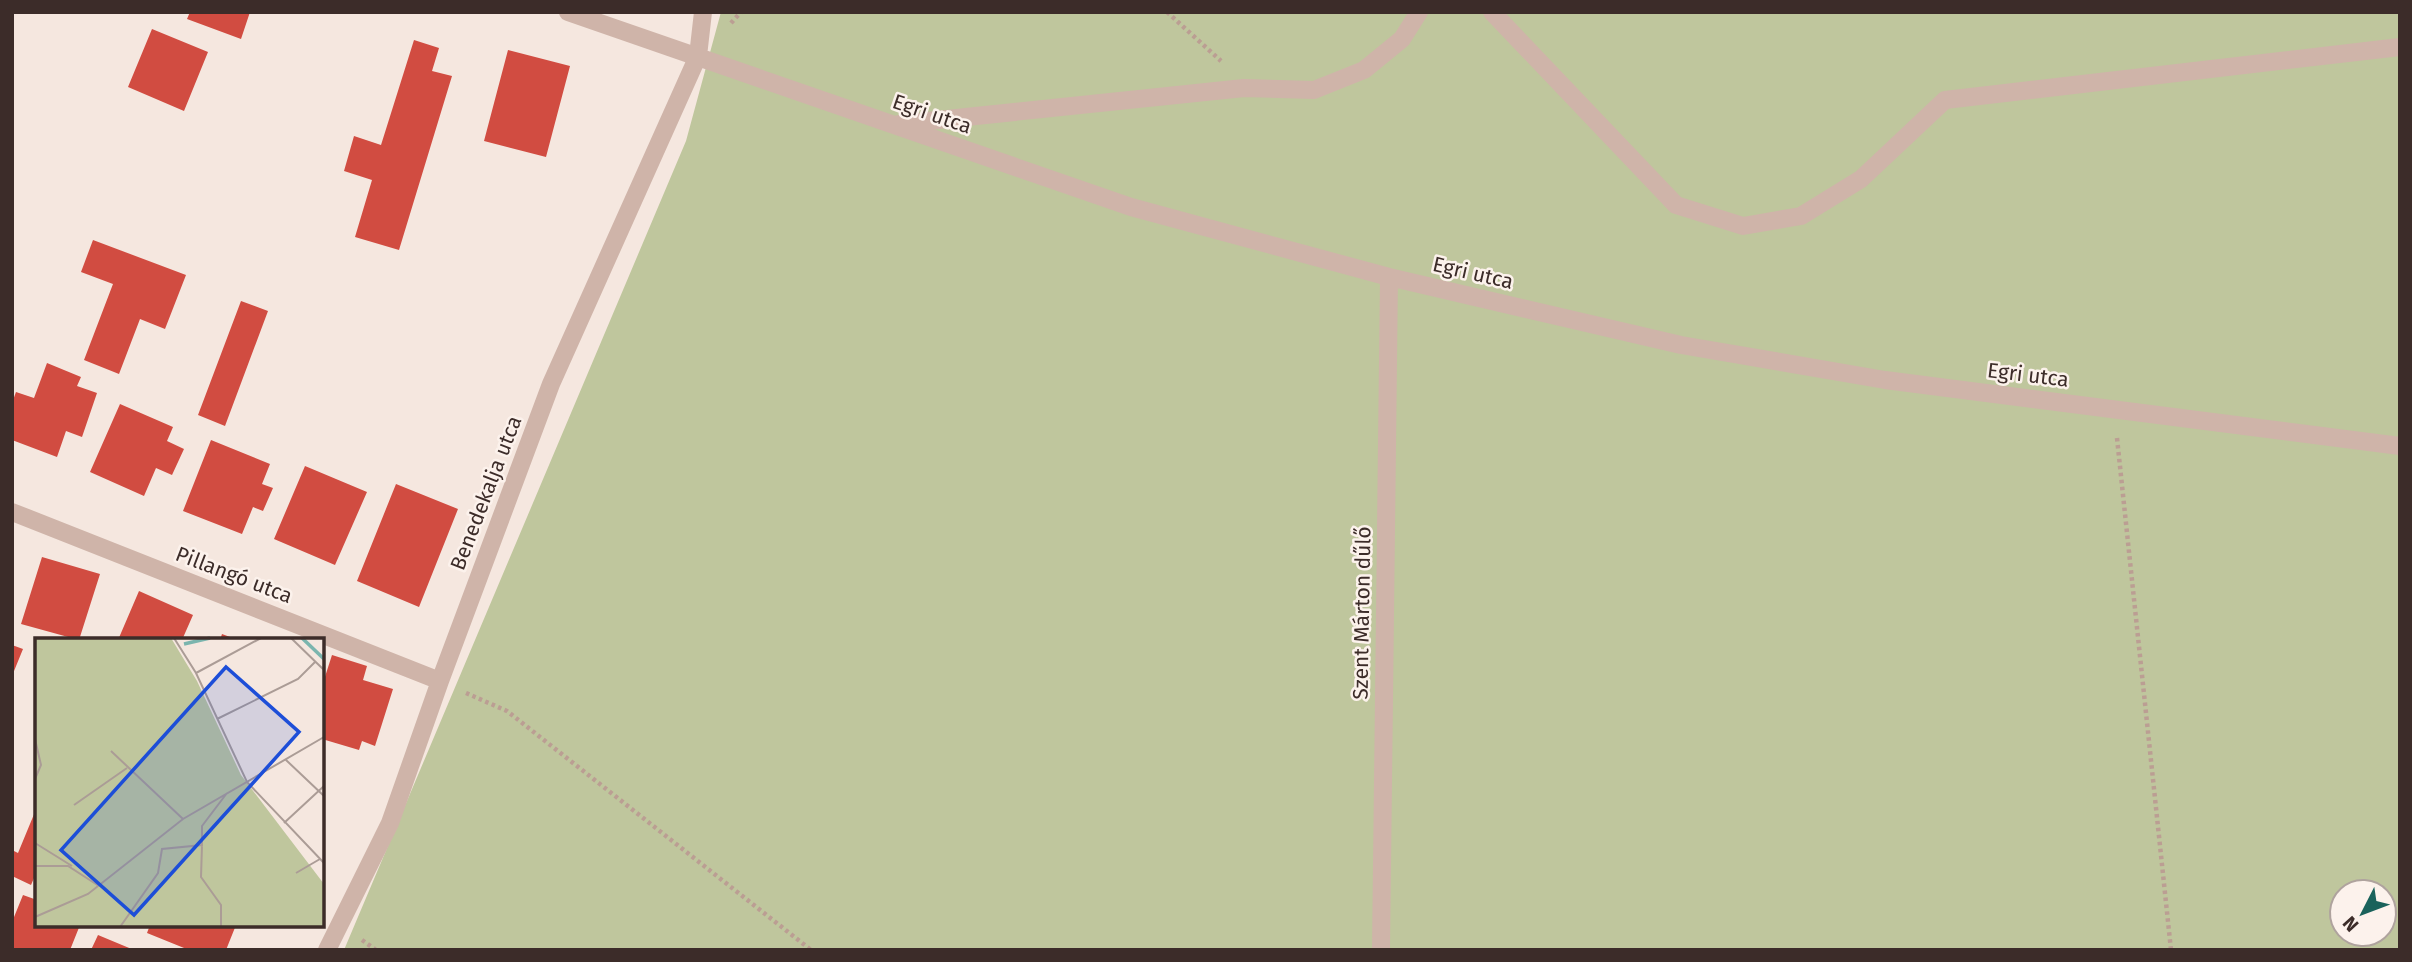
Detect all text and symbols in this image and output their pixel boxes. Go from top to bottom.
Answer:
street label: Egri utca [889,88,975,140]
street label: Egri utca [1430,251,1516,295]
street label: Egri utca [1986,357,2070,393]
street label: Benedekalja utca [445,412,527,574]
street label: Szent Márton dűlő [1347,526,1377,700]
street label: Pillangó utca [172,541,296,609]
inset map [35,638,324,927]
north arrow [2328,878,2398,948]
text: N [2338,912,2364,936]

